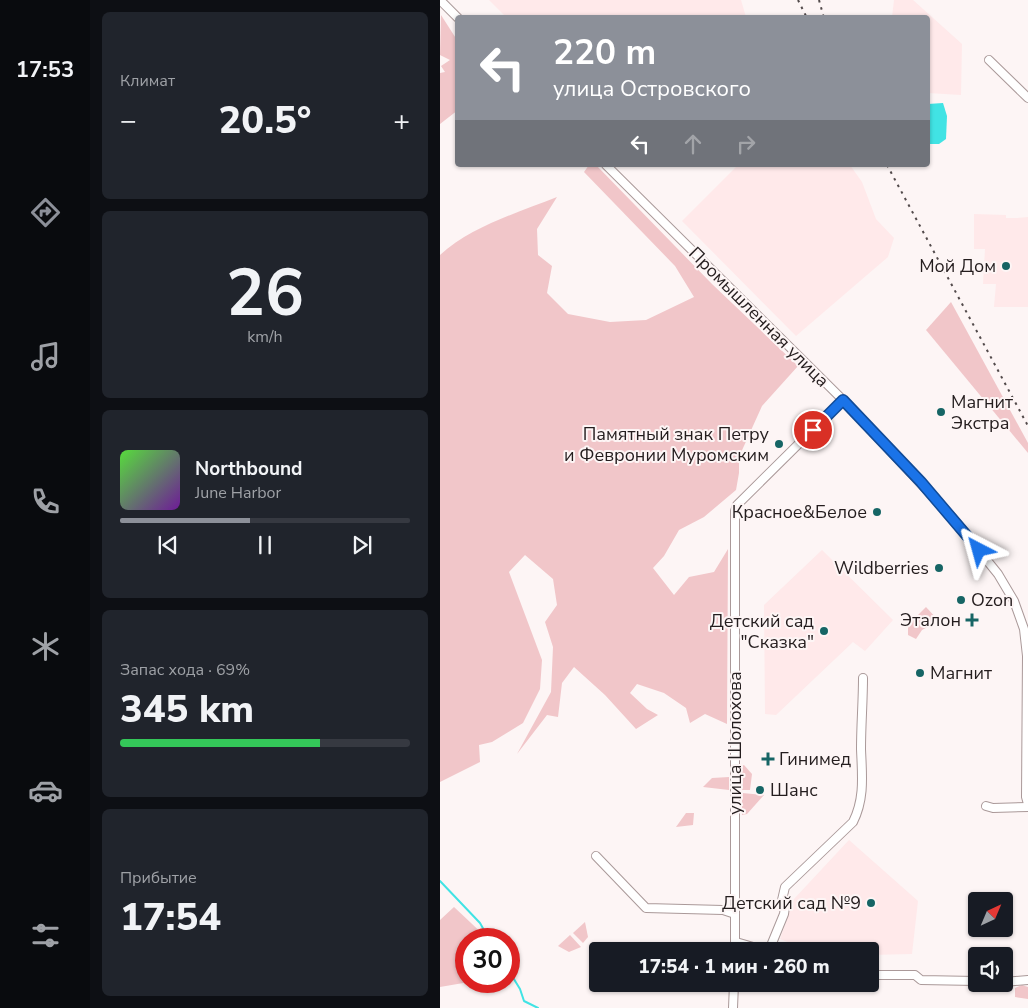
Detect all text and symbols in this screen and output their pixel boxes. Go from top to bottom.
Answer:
text: 220 m [553,29,656,76]
icon: left [470,35,535,100]
text: 17:53 [16,55,74,85]
text: Климат [120,70,175,92]
text: улица Островского [553,74,751,104]
text: 20.5° [219,95,311,146]
text: − [120,102,137,140]
text: + [393,102,410,140]
icon: left [626,130,654,158]
icon: ahead [679,130,707,158]
icon: right [732,130,760,158]
icon: directions [28,195,63,230]
street label: Промышленная улица [684,242,834,392]
text: 26 [226,249,304,338]
place label: Мой Дом [919,254,996,278]
marker: Мой Дом [1000,260,1012,272]
text: km/h [247,326,283,348]
icon: music [28,339,63,374]
place label: Магнит Экстра [951,390,1013,435]
marker: Магнит Экстра [935,406,947,418]
pin [792,409,834,451]
icon: arrive [799,416,827,444]
place label: Памятный знак Петру и Февронии Муромским [564,422,770,467]
marker: Памятный знак Петру и Февронии Муромским [773,438,785,450]
text: Northbound [195,456,302,482]
text: June Harbor [195,482,281,504]
icon: phone [28,484,63,519]
place label: Красное&Белое [732,500,867,524]
marker: Красное&Белое [871,506,883,518]
position arrow [952,523,1004,575]
icon: previous [154,531,182,559]
icon: pause [251,531,279,559]
icon: next [348,531,376,559]
place label: Wildberries [834,556,929,580]
marker: Wildberries [933,562,945,574]
place label: Ozon [971,588,1013,612]
marker: Ozon [955,594,967,606]
place label: Эталон [900,608,961,632]
place label: Детский сад "Сказка" [710,609,814,654]
marker: Эталон [965,613,979,627]
marker: Детский сад "Сказка" [818,625,830,637]
icon: climate [28,629,63,664]
text: Запас хода · 69% [120,659,250,681]
place label: Магнит [930,661,992,685]
marker: Магнит [914,667,926,679]
street label: улица Шолохова [723,671,747,815]
text: 345 km [120,684,254,735]
place label: Гинимед [779,747,852,771]
marker: Гинимед [761,752,775,766]
icon: car [28,773,63,808]
place label: Шанс [770,778,818,802]
marker: Шанс [754,784,766,796]
text: Прибытие [120,867,197,889]
place label: Детский сад №9 [722,891,861,915]
text: 17:54 [120,892,221,943]
north arrow [968,892,1012,938]
map controls [968,892,1013,992]
marker: Детский сад №9 [865,897,877,909]
icon: filters [28,918,63,953]
speed limit sign: 30 [455,928,520,993]
button: sound [968,947,1013,992]
text: 17:54 · 1 мин · 260 m [638,954,830,980]

